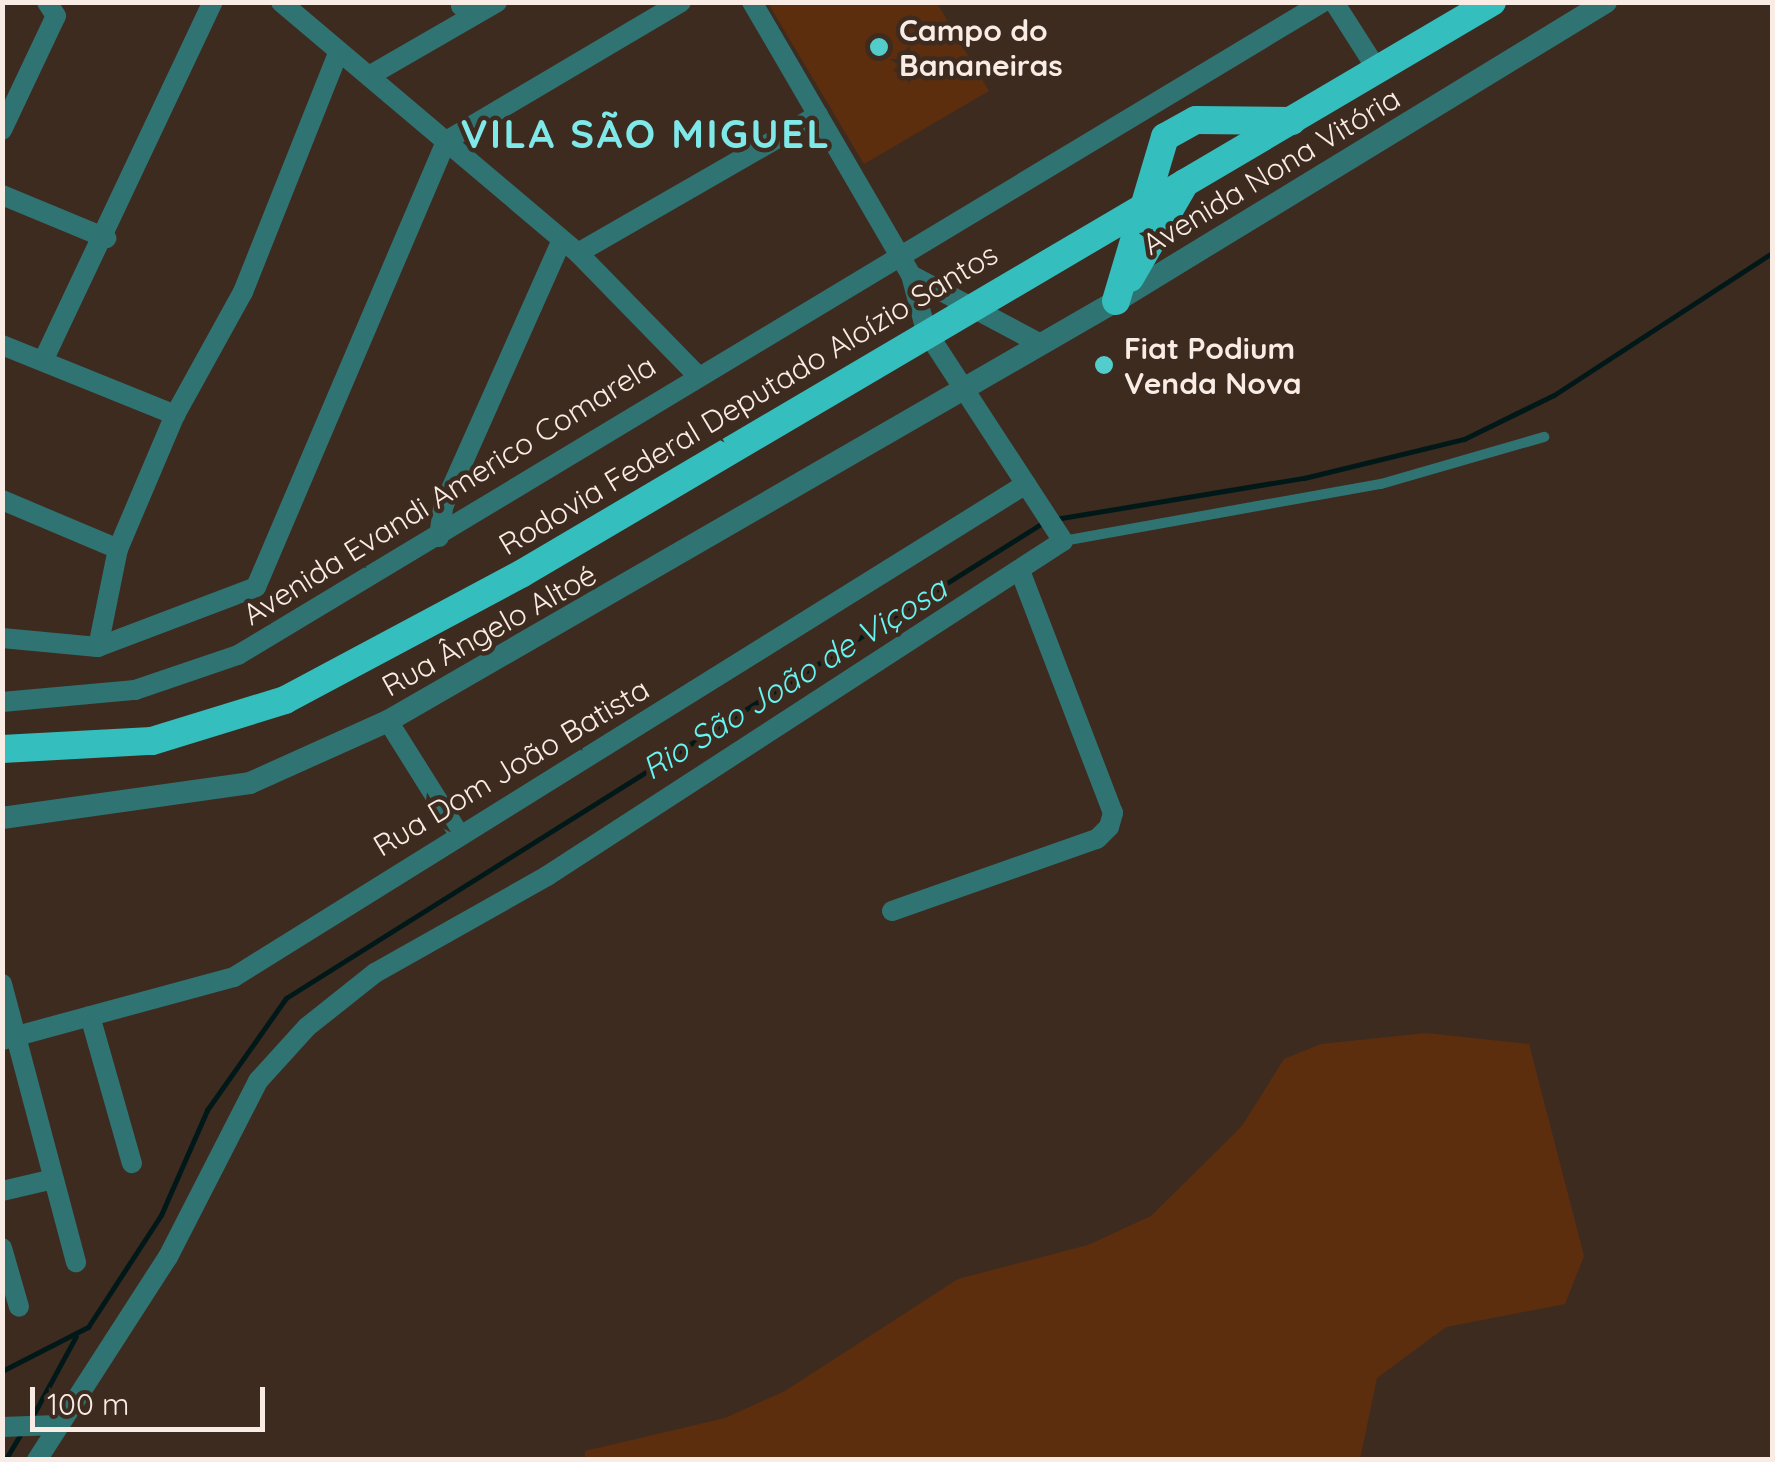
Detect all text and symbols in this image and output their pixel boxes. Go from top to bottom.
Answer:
place label: Campo do Bananeiras [899,12,1063,82]
marker: Campo do Bananeiras [868,36,890,58]
street label: Avenida Nona Vitória [1136,80,1406,262]
district label: VILA SÃO MIGUEL [460,109,832,157]
street label: Rodovia Federal Deputado Aloízio Santos [492,235,1004,563]
place label: Fiat Podium Venda Nova [1124,330,1302,400]
street label: Avenida Evandi Americo Comarela [236,348,662,632]
marker: Fiat Podium Venda Nova [1093,354,1115,376]
street label: Rua Ângelo Altoé [376,556,602,704]
water label: Rio São João de Viçosa [635,569,953,787]
street label: Rua Dom João Batista [367,670,655,864]
scale bar [35,1367,270,1429]
text: 100 m [47,1385,129,1423]

